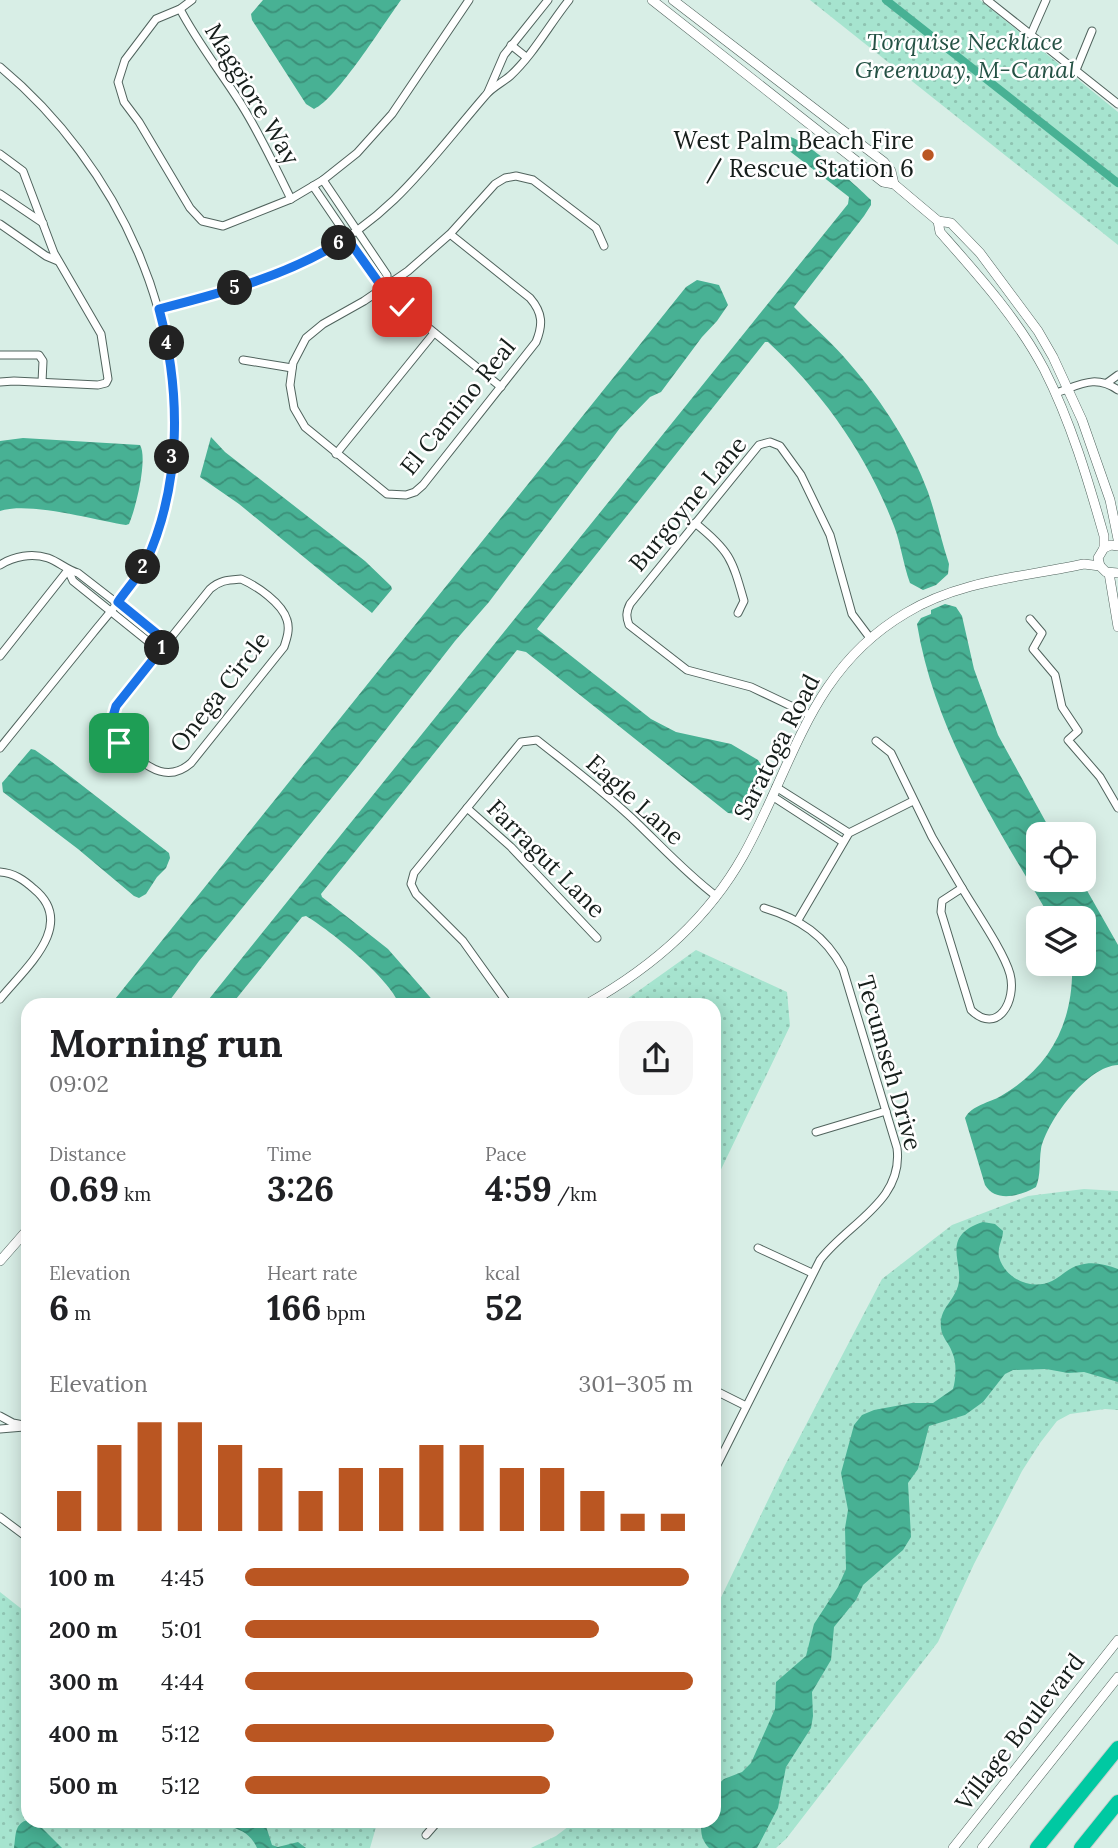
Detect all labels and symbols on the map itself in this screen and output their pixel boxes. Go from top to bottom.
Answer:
street label: Maggiore Way [198,17,307,170]
park label: Torquise Necklace Greenway, M-Canal [855,26,1075,85]
place label: West Palm Beach Fire / Rescue Station 6 [674,125,914,184]
marker: West Palm Beach Fire / Rescue Station 6 [920,147,936,163]
pin: 6 [322,226,356,260]
pin: 5 [218,270,252,306]
pin [372,277,432,337]
pin: 4 [150,326,184,360]
street label: El Camino Real [393,332,522,481]
street label: Burgoyne Lane [622,430,753,578]
pin: 3 [154,440,190,475]
pin: 2 [125,550,160,584]
street label: Onega Circle [163,625,276,758]
pin: 1 [144,630,180,666]
street label: Saratoga Road [727,669,827,825]
pin [89,713,149,773]
street label: Eagle Lane [580,748,691,852]
street label: Farragut Lane [481,793,612,924]
street label: Tecumseh Drive [850,972,929,1154]
street label: Village Boulevard [948,1647,1091,1817]

